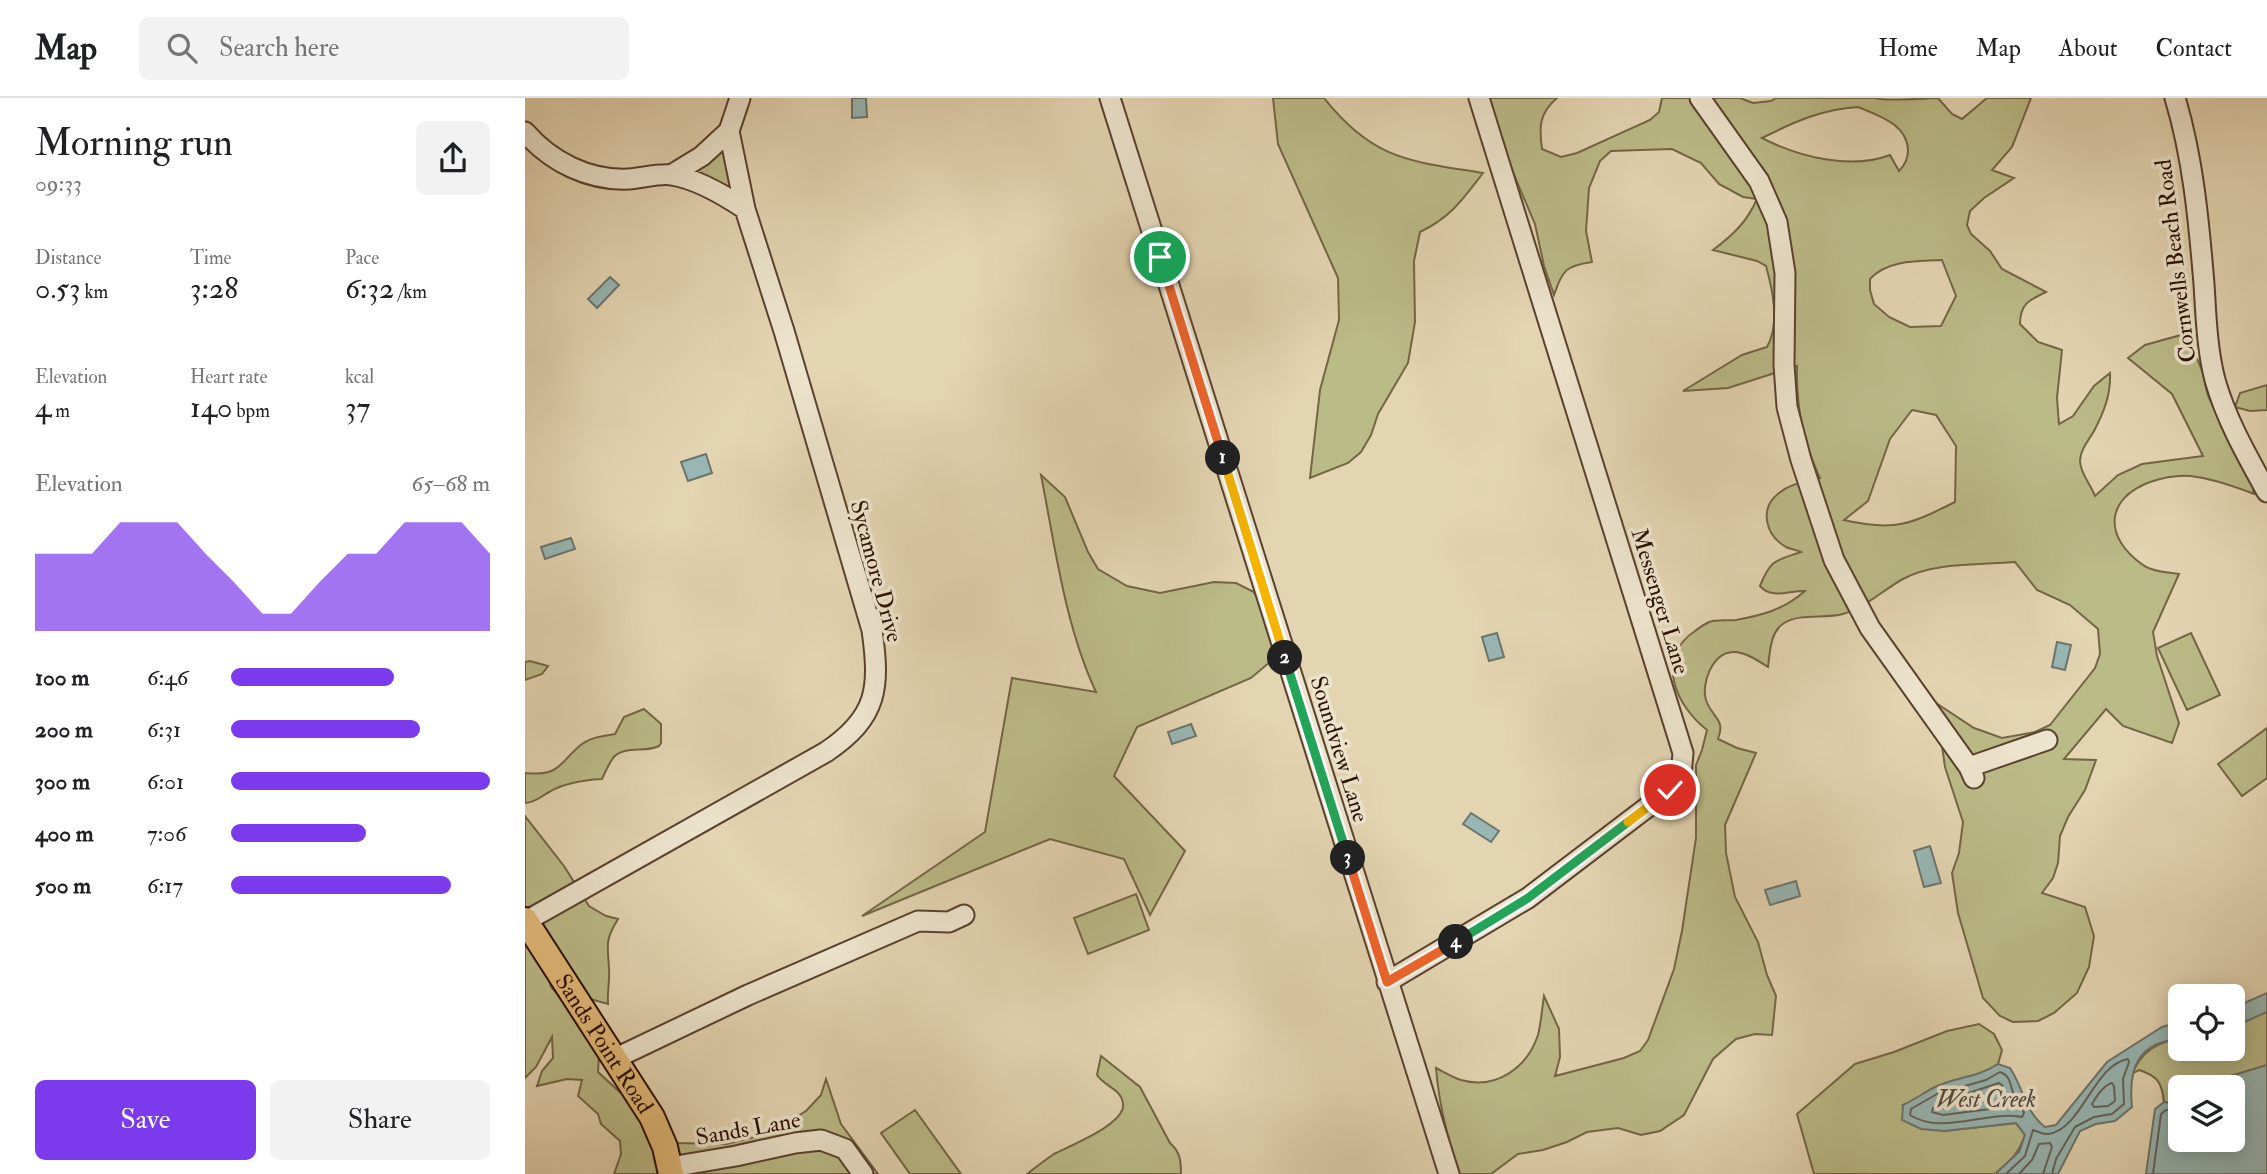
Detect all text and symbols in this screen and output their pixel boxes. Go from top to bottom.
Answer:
search box [139,17,629,80]
text: Map [35,28,97,69]
icon: search [163,29,201,67]
text: Search here [219,32,339,64]
text: Home [1878,33,1938,64]
text: Map [1976,33,2021,64]
text: About [2059,33,2118,64]
text: Contact [2156,33,2232,64]
text: Morning run [35,119,233,167]
button: share [416,121,490,195]
street label: Cornwells Beach Road [2149,158,2202,364]
text: 09:33 [35,169,82,198]
pin [1130,227,1190,287]
icon: arrive [1141,238,1179,276]
text: Distance [35,246,101,270]
text: Time [190,246,232,270]
text: Pace [345,246,379,270]
text: 0.53 [35,270,80,307]
text: 3:28 [190,270,238,307]
text: 6:32 [345,270,394,307]
text: km [80,280,108,304]
text: /km [394,280,427,304]
text: Elevation [35,365,107,389]
text: Heart rate [190,365,267,389]
text: kcal [345,365,374,389]
text: 4 [35,389,51,426]
text: 140 [190,389,232,426]
text: 37 [345,389,370,426]
text: m [51,399,70,423]
text: bpm [232,399,270,423]
pin: 1 [1205,440,1241,476]
text: 1 [1219,445,1226,469]
text: Elevation [35,469,123,498]
text: 65–68 m [412,469,490,498]
street label: Sycamore Drive [844,497,909,646]
street label: Messenger Lane [1625,525,1697,678]
pin: 2 [1267,640,1303,676]
text: 2 [1280,645,1289,669]
text: 100 m [35,663,89,692]
text: 6:46 [147,663,188,692]
street label: Soundview Lane [1304,673,1376,826]
text: 200 m [35,715,93,744]
text: 6:31 [147,715,181,744]
pin [1640,760,1700,820]
text: 300 m [35,767,90,796]
text: 6:01 [147,767,184,796]
icon: check [1651,771,1689,809]
text: 400 m [35,819,94,848]
text: 7:06 [147,819,187,848]
pin: 3 [1331,840,1365,876]
text: 3 [1344,845,1351,869]
text: 500 m [35,871,91,900]
text: 6:17 [147,871,183,900]
pin: 4 [1439,924,1473,960]
text: 4 [1450,929,1461,953]
street label: Sands Point Road [549,969,660,1119]
map controls [2168,984,2245,1152]
button: locate [2168,984,2245,1061]
button: layers [2168,1075,2245,1152]
button: Save [35,1080,256,1160]
button: Share [270,1080,490,1160]
water label: West Creek [1936,1084,2036,1115]
street label: Sands Lane [694,1105,803,1152]

